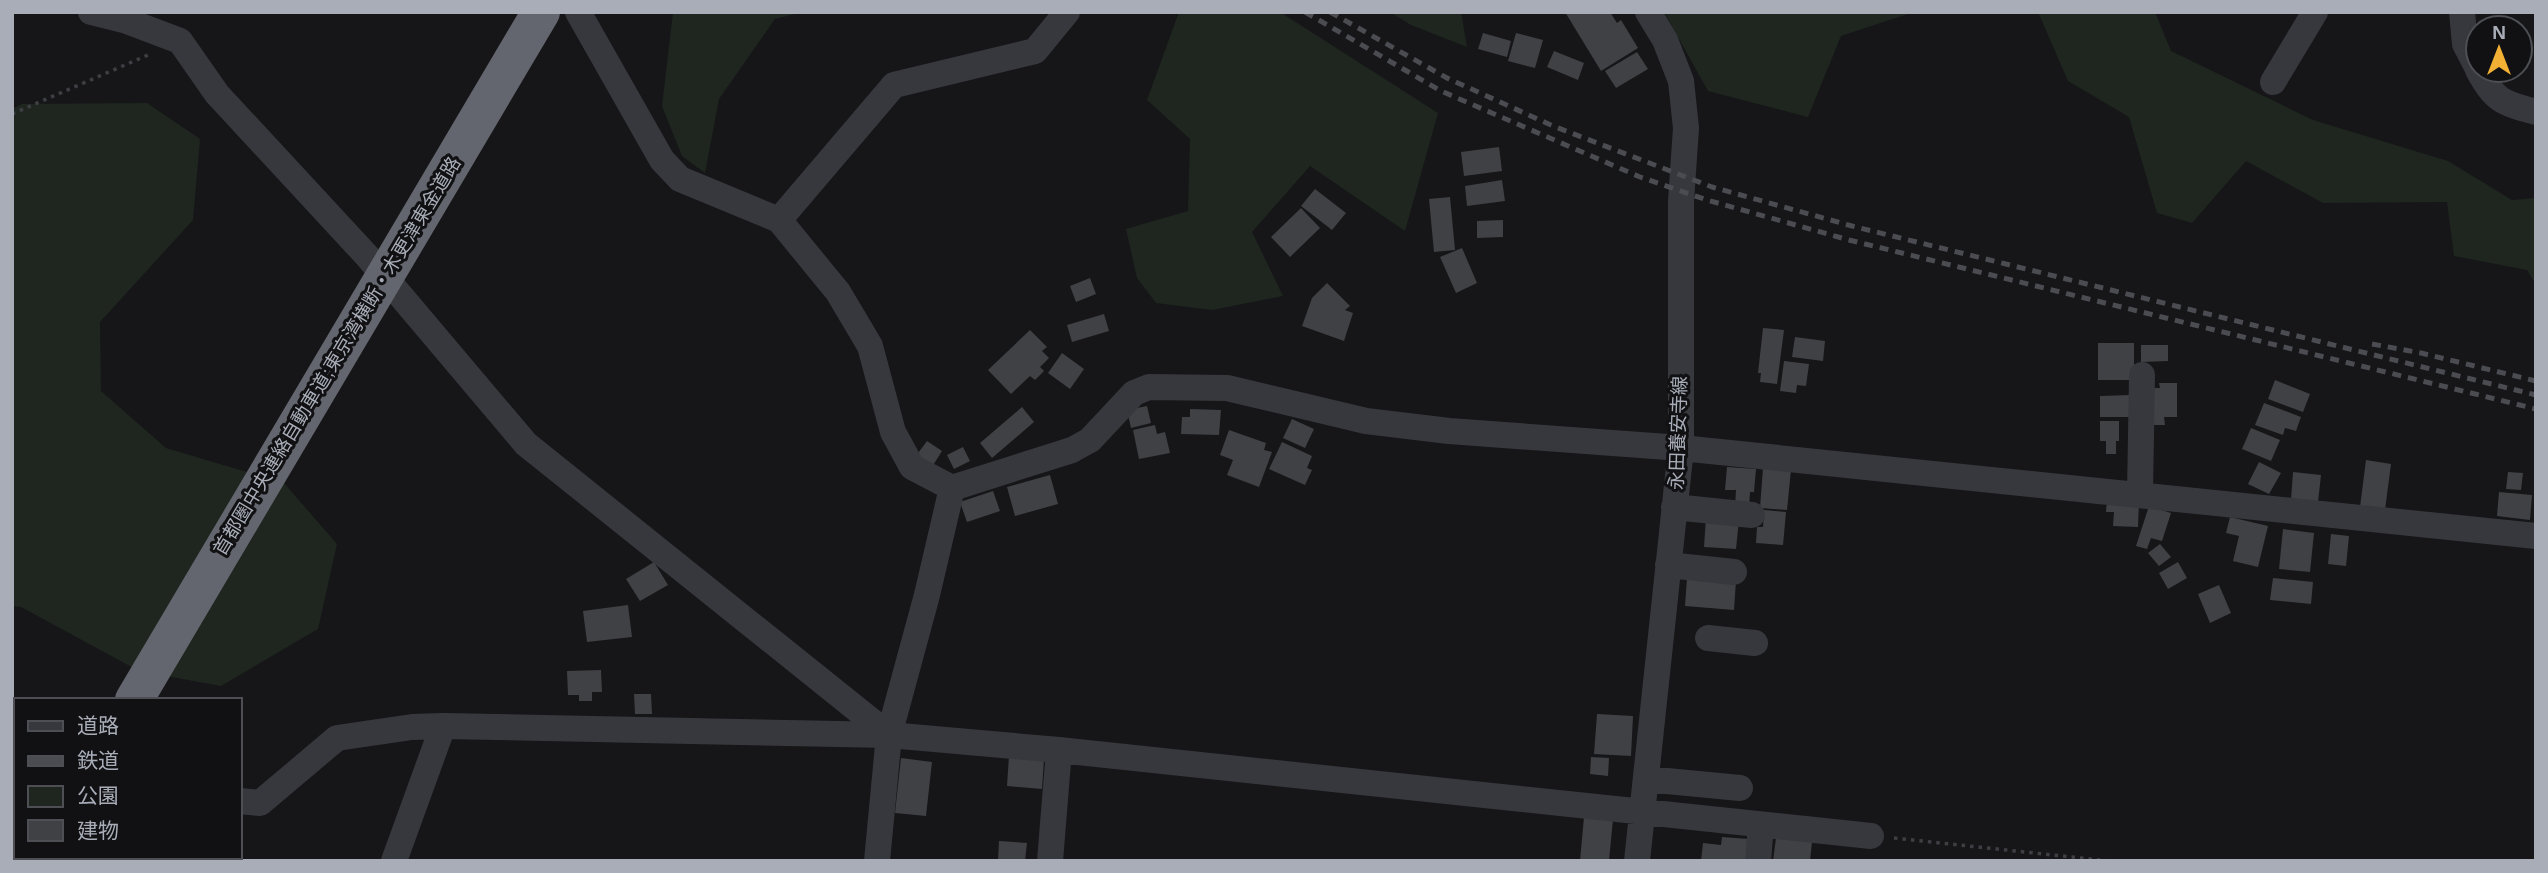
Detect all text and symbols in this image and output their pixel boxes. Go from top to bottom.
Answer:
north arrow [2464,14,2534,84]
text: N [2492,22,2506,43]
street label: 首都圏中央連絡自動車道;東京湾横断・木更津東金道路 [209,153,465,559]
street label: 永田養安寺線 [1666,376,1690,490]
legend [14,698,242,859]
text: 道路 [77,714,119,737]
text: 鉄道 [77,749,119,772]
text: 公園 [77,784,119,807]
text: 建物 [77,819,119,842]

